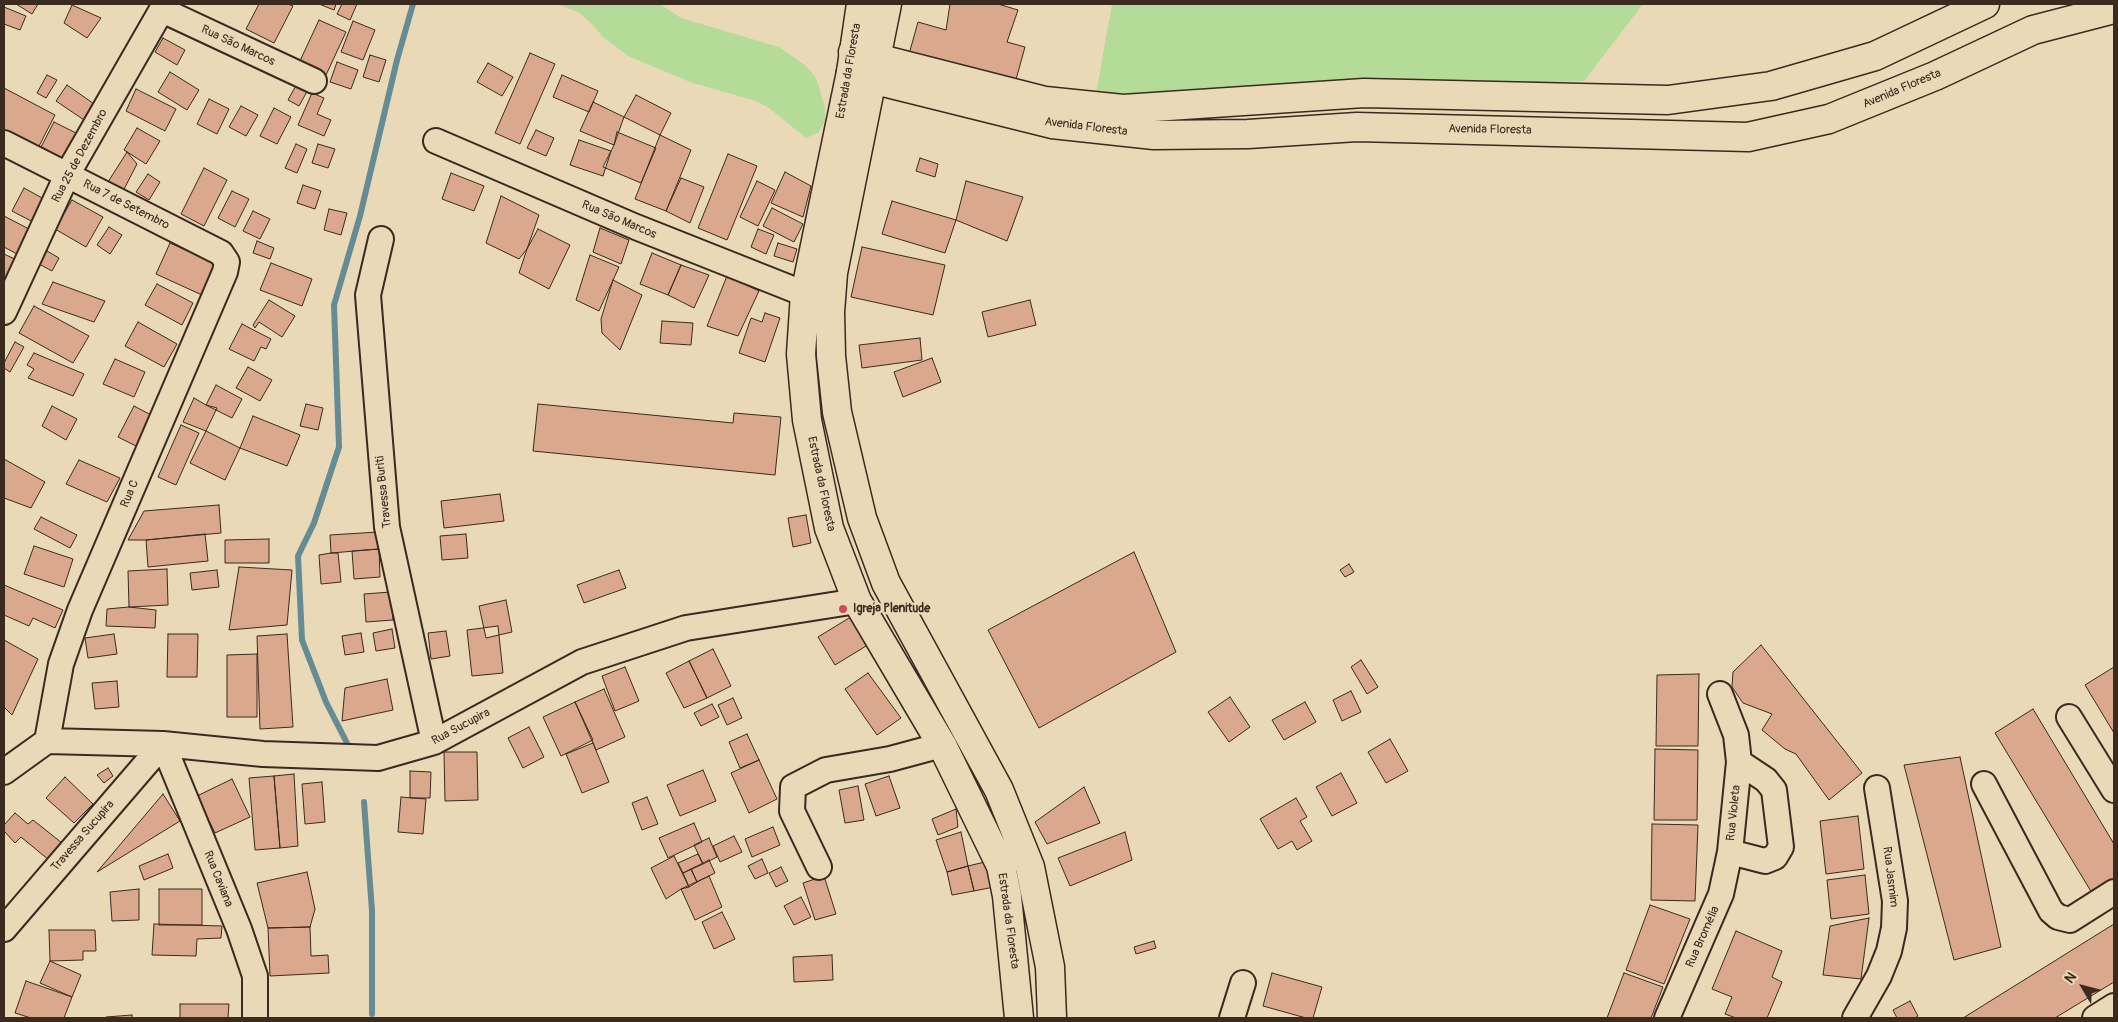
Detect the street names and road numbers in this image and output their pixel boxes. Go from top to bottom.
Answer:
street label: Estrada da Floresta [834,22,864,120]
street label: Rua São Marcos [199,23,277,69]
street label: Avenida Floresta [1861,66,1943,112]
street label: Rua 25 de Dezembro [49,107,111,205]
street label: Avenida Floresta [1044,115,1128,139]
street label: Avenida Floresta [1448,122,1532,138]
street label: Rua 7 de Setembro [80,177,172,233]
street label: Rua São Marcos [579,198,659,242]
street label: Estrada da Floresta [804,435,838,533]
street label: Travessa Buriti [373,455,395,529]
street label: Rua C [118,478,142,510]
street label: Rua Sucupira [429,706,493,748]
street label: Rua Violeta [1724,784,1744,842]
street label: Travessa Sucupira [48,798,118,874]
street label: Rua Jasmim [1879,846,1901,908]
street label: Rua Caviana [200,849,236,909]
street label: Estrada da Floresta [994,872,1022,970]
street label: Rua Bromélia [1683,904,1723,970]

